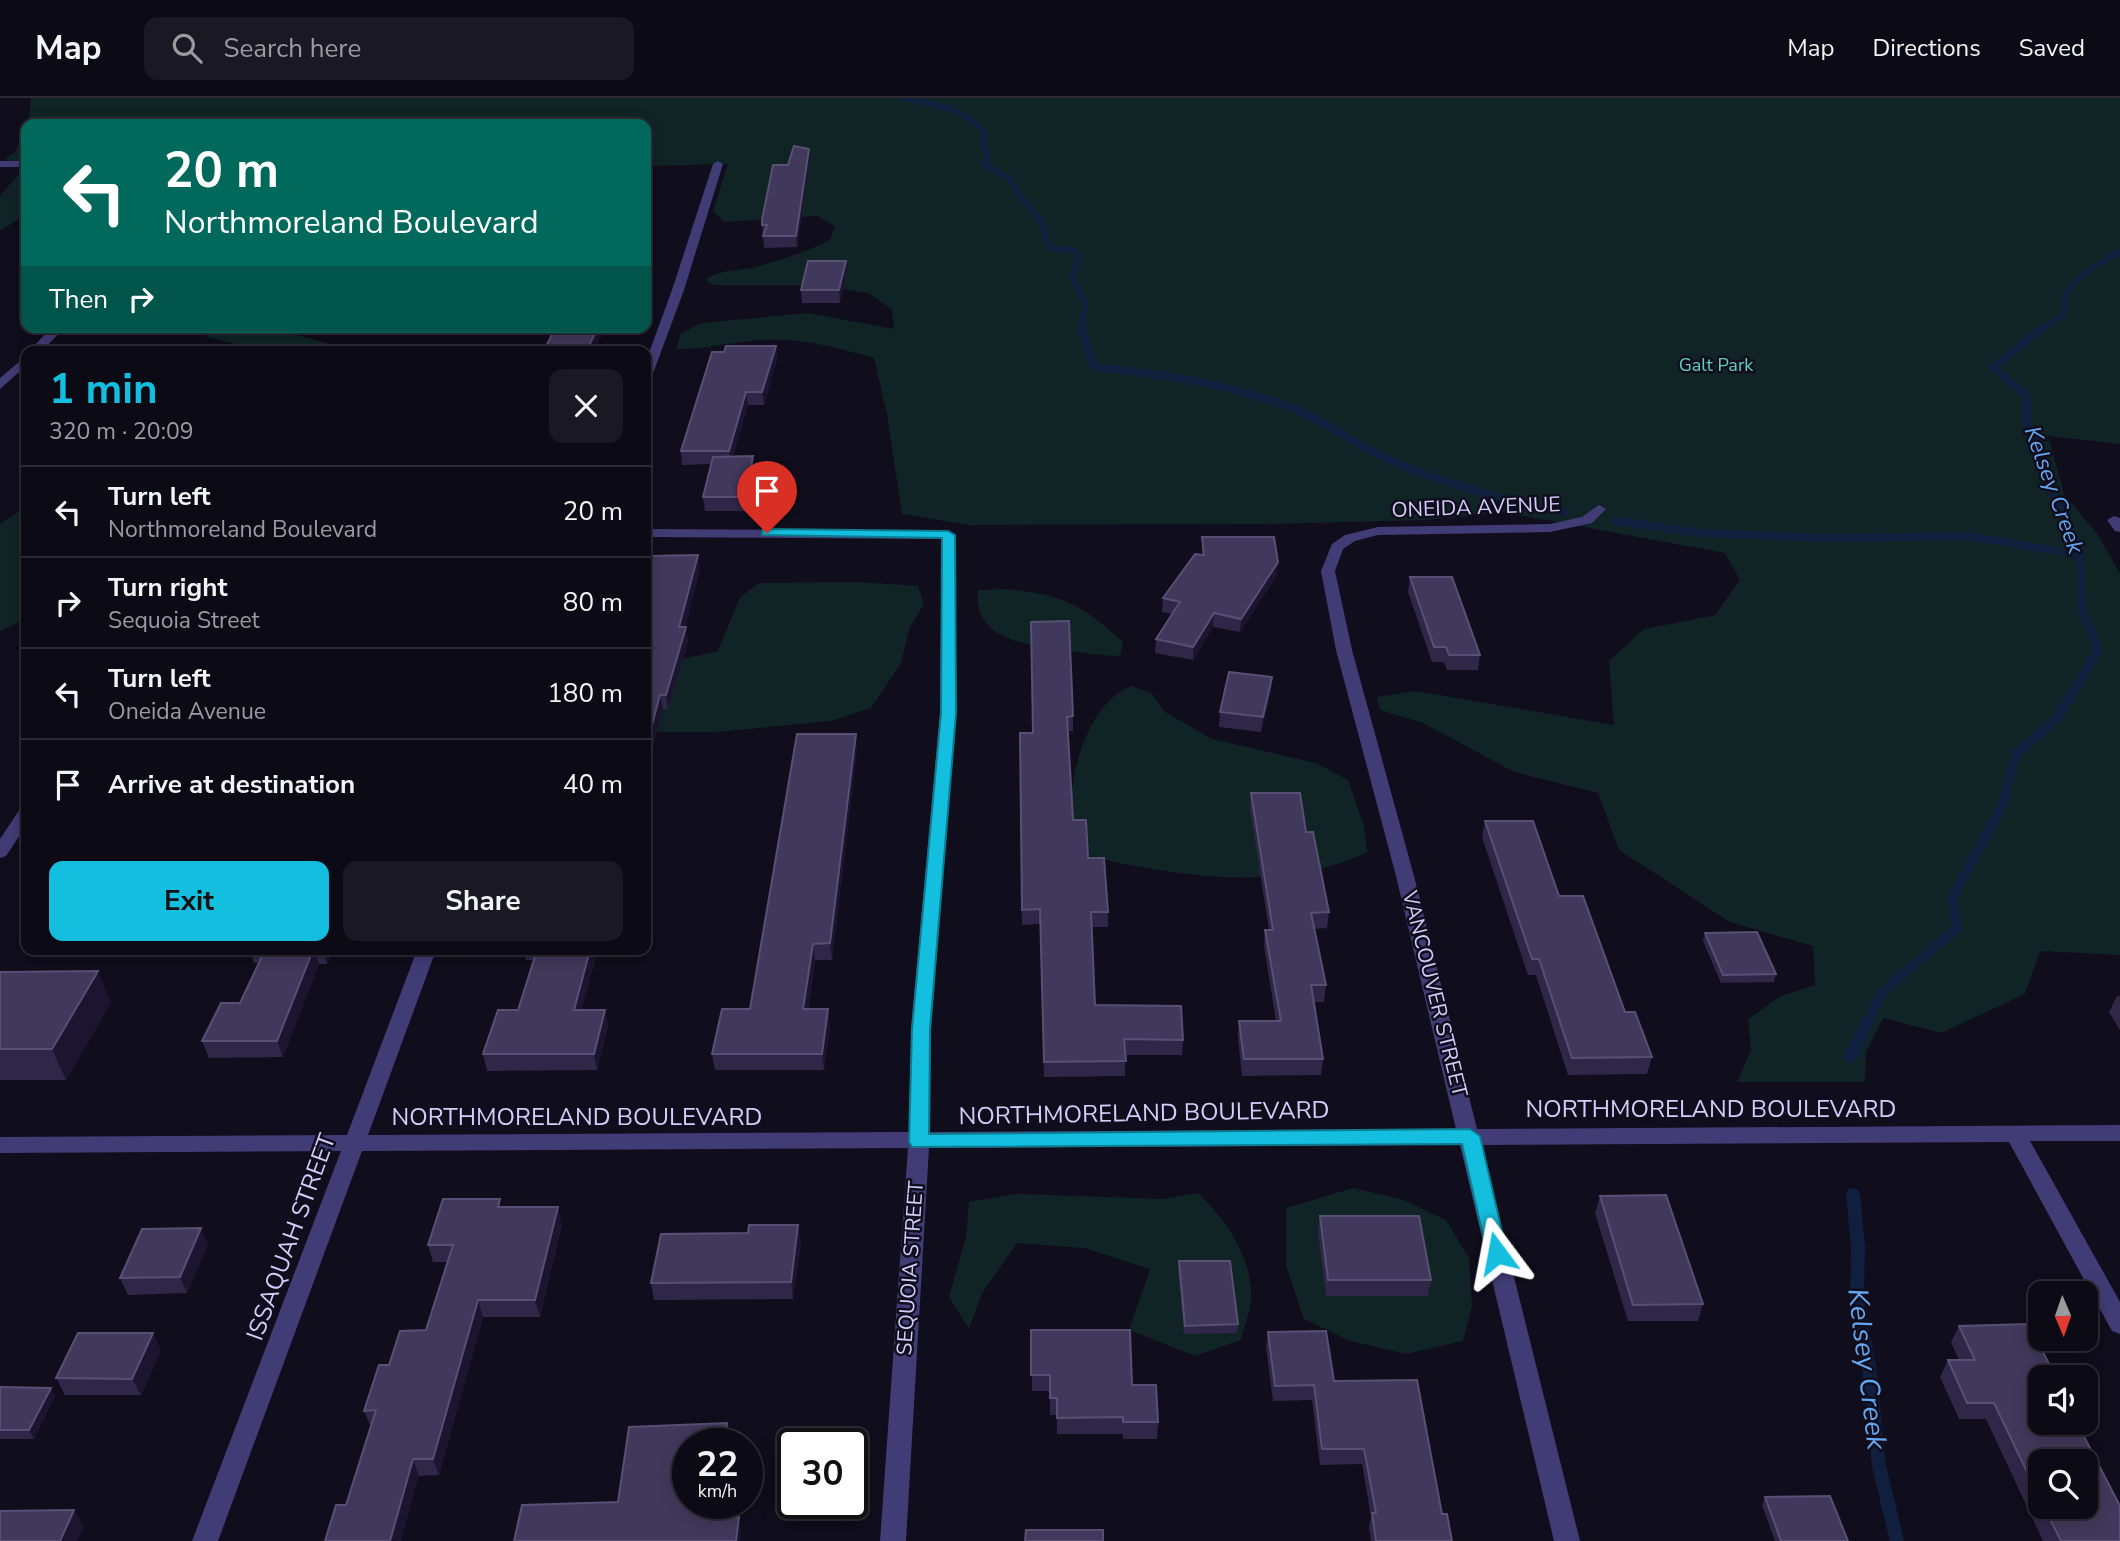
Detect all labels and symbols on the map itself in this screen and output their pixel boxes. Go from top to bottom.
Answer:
park label: Galt Park [1679,353,1754,377]
water label: Kelsey Creek [2017,422,2092,558]
pin [737,461,797,533]
street label: ONEIDA AVENUE [1391,490,1561,524]
street label: VANCOUVER STREET [1396,887,1474,1100]
street label: NORTHMORELAND BOULEVARD [1526,1093,1896,1125]
street label: NORTHMORELAND BOULEVARD [958,1094,1330,1132]
street label: NORTHMORELAND BOULEVARD [392,1101,762,1133]
street label: ISSAQUAH STREET [239,1129,343,1345]
street label: SEQUOIA STREET [890,1179,930,1356]
position arrow [1460,1216,1534,1290]
north arrow [2028,1281,2098,1351]
water label: Kelsey Creek [1838,1286,1896,1453]
speed limit sign: 30 [777,1428,868,1519]

